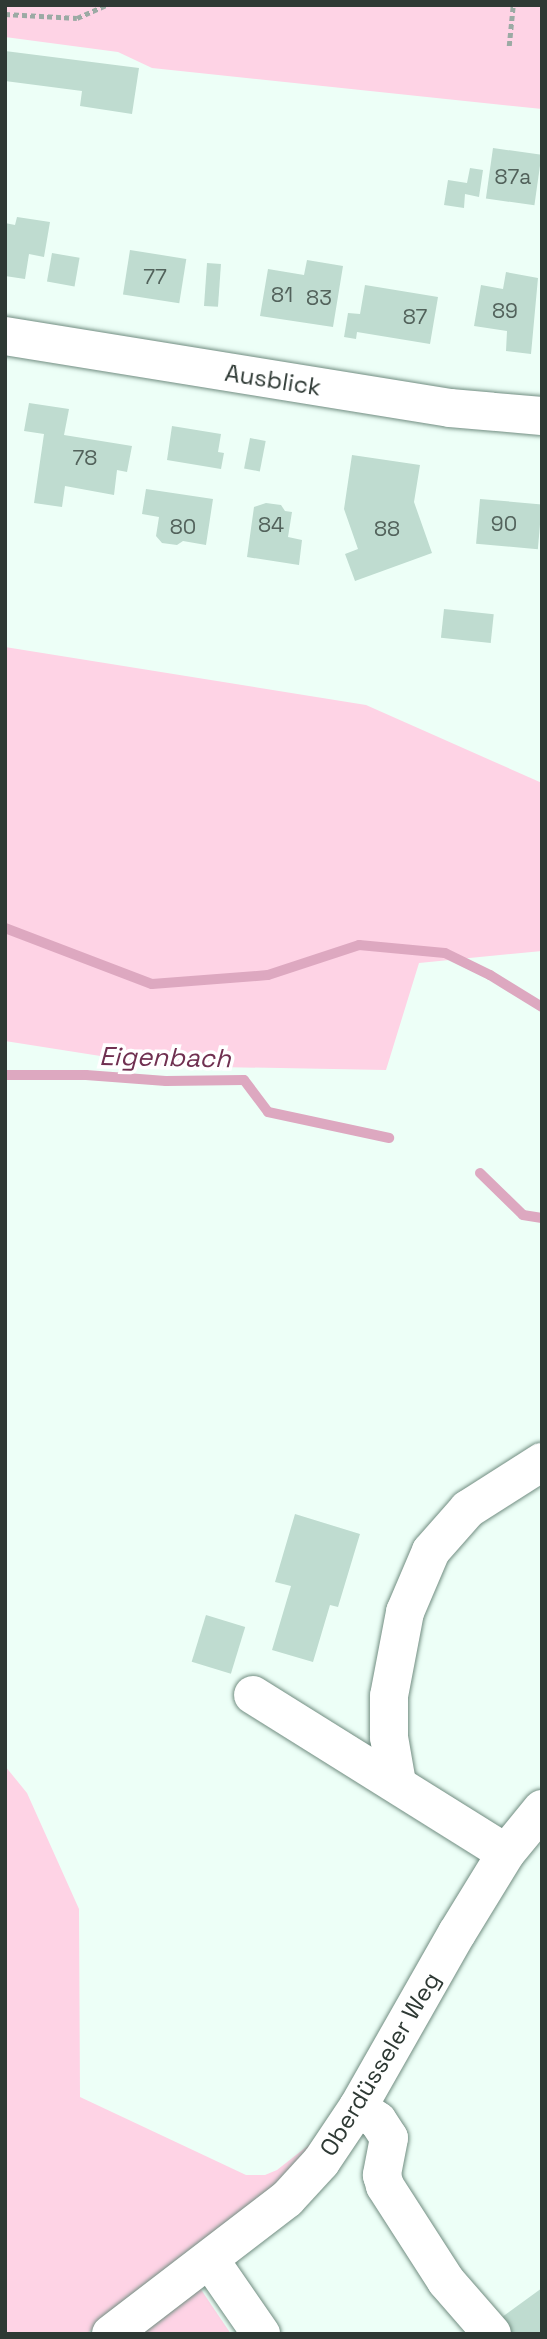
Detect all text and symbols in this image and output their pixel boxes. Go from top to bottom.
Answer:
house number: 87a [495,164,531,190]
house number: 77 [143,264,167,290]
house number: 81 [271,282,293,308]
house number: 83 [306,285,332,311]
house number: 89 [492,298,518,324]
house number: 87 [403,304,427,330]
street label: Ausblick [223,358,323,402]
house number: 78 [73,445,97,471]
house number: 90 [491,511,517,537]
house number: 84 [258,512,284,538]
house number: 80 [170,514,196,540]
house number: 88 [374,516,400,542]
water label: Eigenbach [99,1041,231,1075]
street label: Oberdüsseler Weg [314,1967,446,2161]

